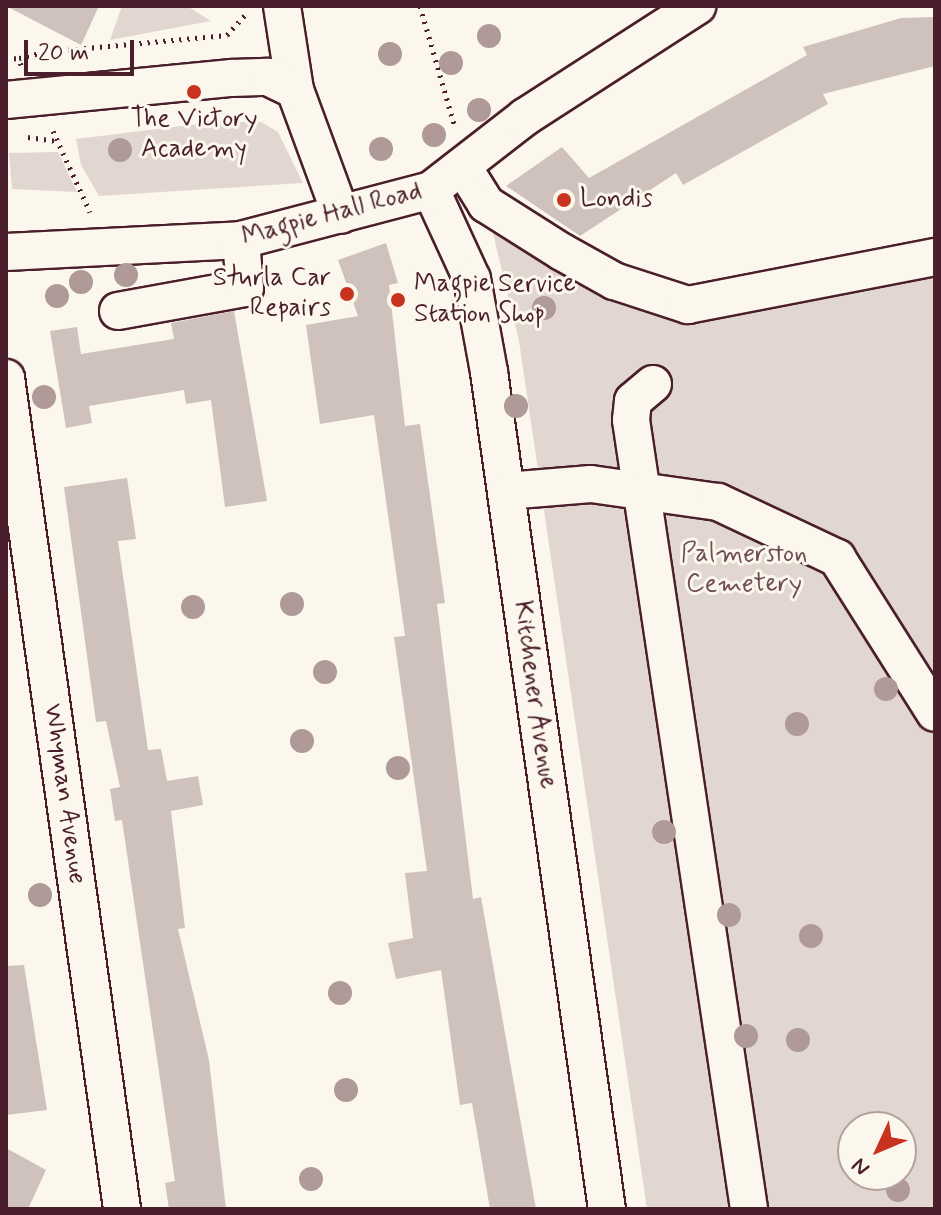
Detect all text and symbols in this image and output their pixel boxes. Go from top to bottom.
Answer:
scale bar [28,24,138,74]
text: 20 m [38,38,89,69]
marker: The Victory Academy [185,83,203,101]
place label: The Victory Academy [132,104,256,166]
street label: Magpie Hall Road [239,176,425,254]
place label: Londis [580,184,653,216]
marker: Londis [555,191,573,209]
place label: Sturla Car Repairs [210,263,331,324]
place label: Magpie Service Station Shop [414,269,576,330]
marker: Sturla Car Repairs [338,285,356,303]
marker: Magpie Service Station Shop [389,291,407,309]
park label: Palmerston Cemetery [681,539,807,600]
street label: Kitchener Avenue [505,596,563,794]
street label: Whyman Avenue [36,699,92,889]
north arrow [837,1111,917,1191]
text: N [846,1151,876,1181]

